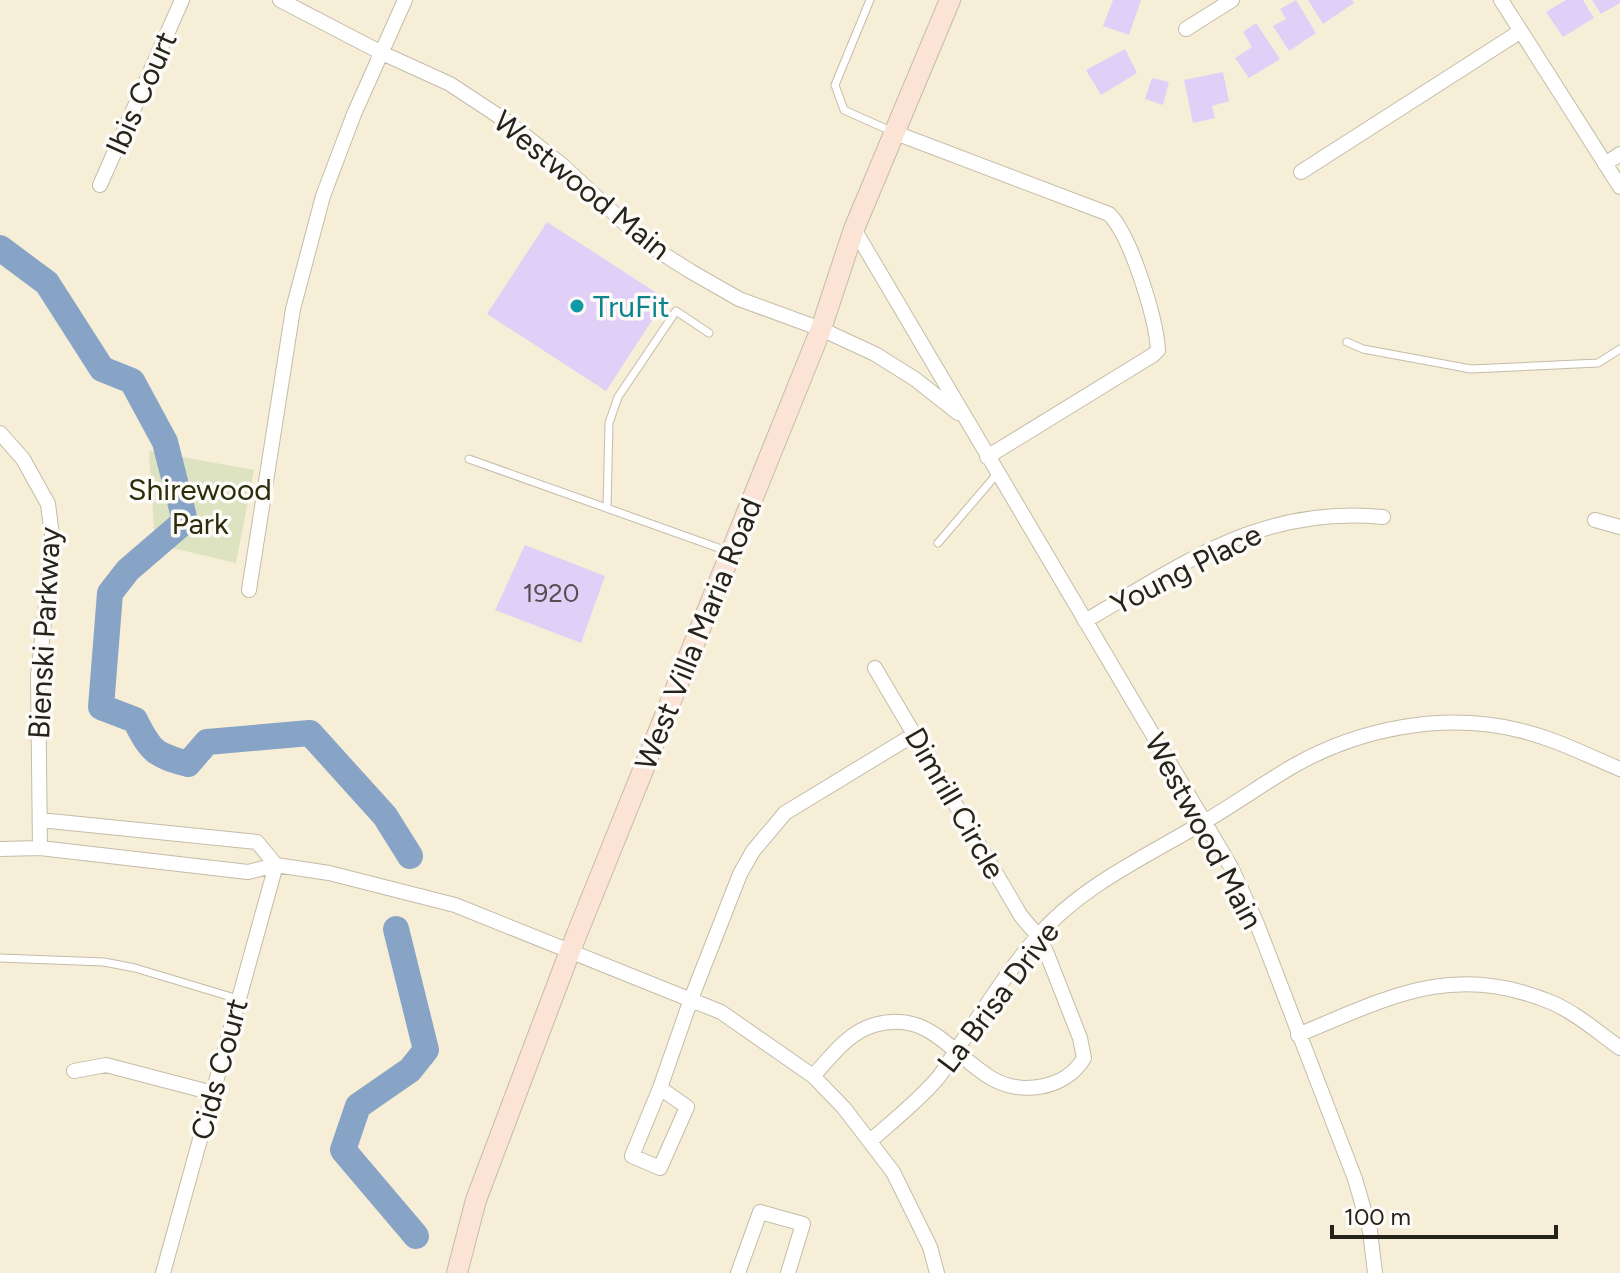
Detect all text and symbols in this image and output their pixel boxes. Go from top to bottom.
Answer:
street label: Ibis Court [97,25,185,161]
street label: Westwood Main [486,102,678,268]
place label: TruFit [593,288,670,325]
marker: TruFit [568,297,586,315]
park label: Shirewood Park [128,471,272,542]
street label: West Villa Maria Road [627,493,769,775]
street label: Young Place [1104,515,1268,623]
street label: Bienski Parkway [20,526,68,740]
house number: 1920 [523,577,579,609]
street label: Dimrill Circle [897,721,1013,885]
street label: Westwood Main [1137,727,1271,935]
street label: La Brisa Drive [929,914,1067,1080]
street label: Cids Court [182,994,256,1144]
scale bar [1332,1189,1556,1239]
text: 100 m [1344,1202,1411,1231]

